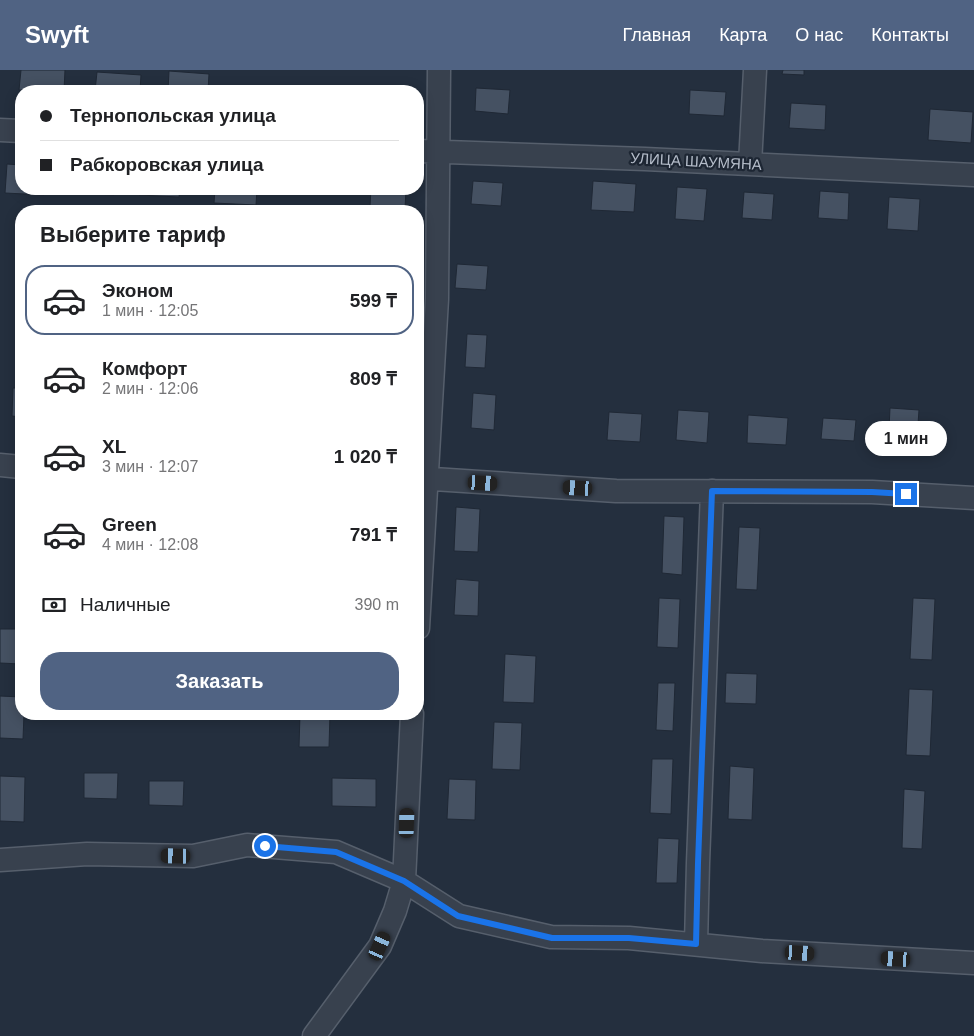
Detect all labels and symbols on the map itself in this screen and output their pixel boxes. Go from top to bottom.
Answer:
street label: УЛИЦА ШАУМЯНА [630,149,762,173]
callout: 1 мин [865,422,947,456]
car [467,475,498,491]
car [562,480,593,496]
route end [895,483,917,505]
car [398,808,415,838]
route start [254,835,276,857]
car [160,848,191,864]
car [367,929,392,963]
car [784,945,815,961]
car [880,951,911,967]

